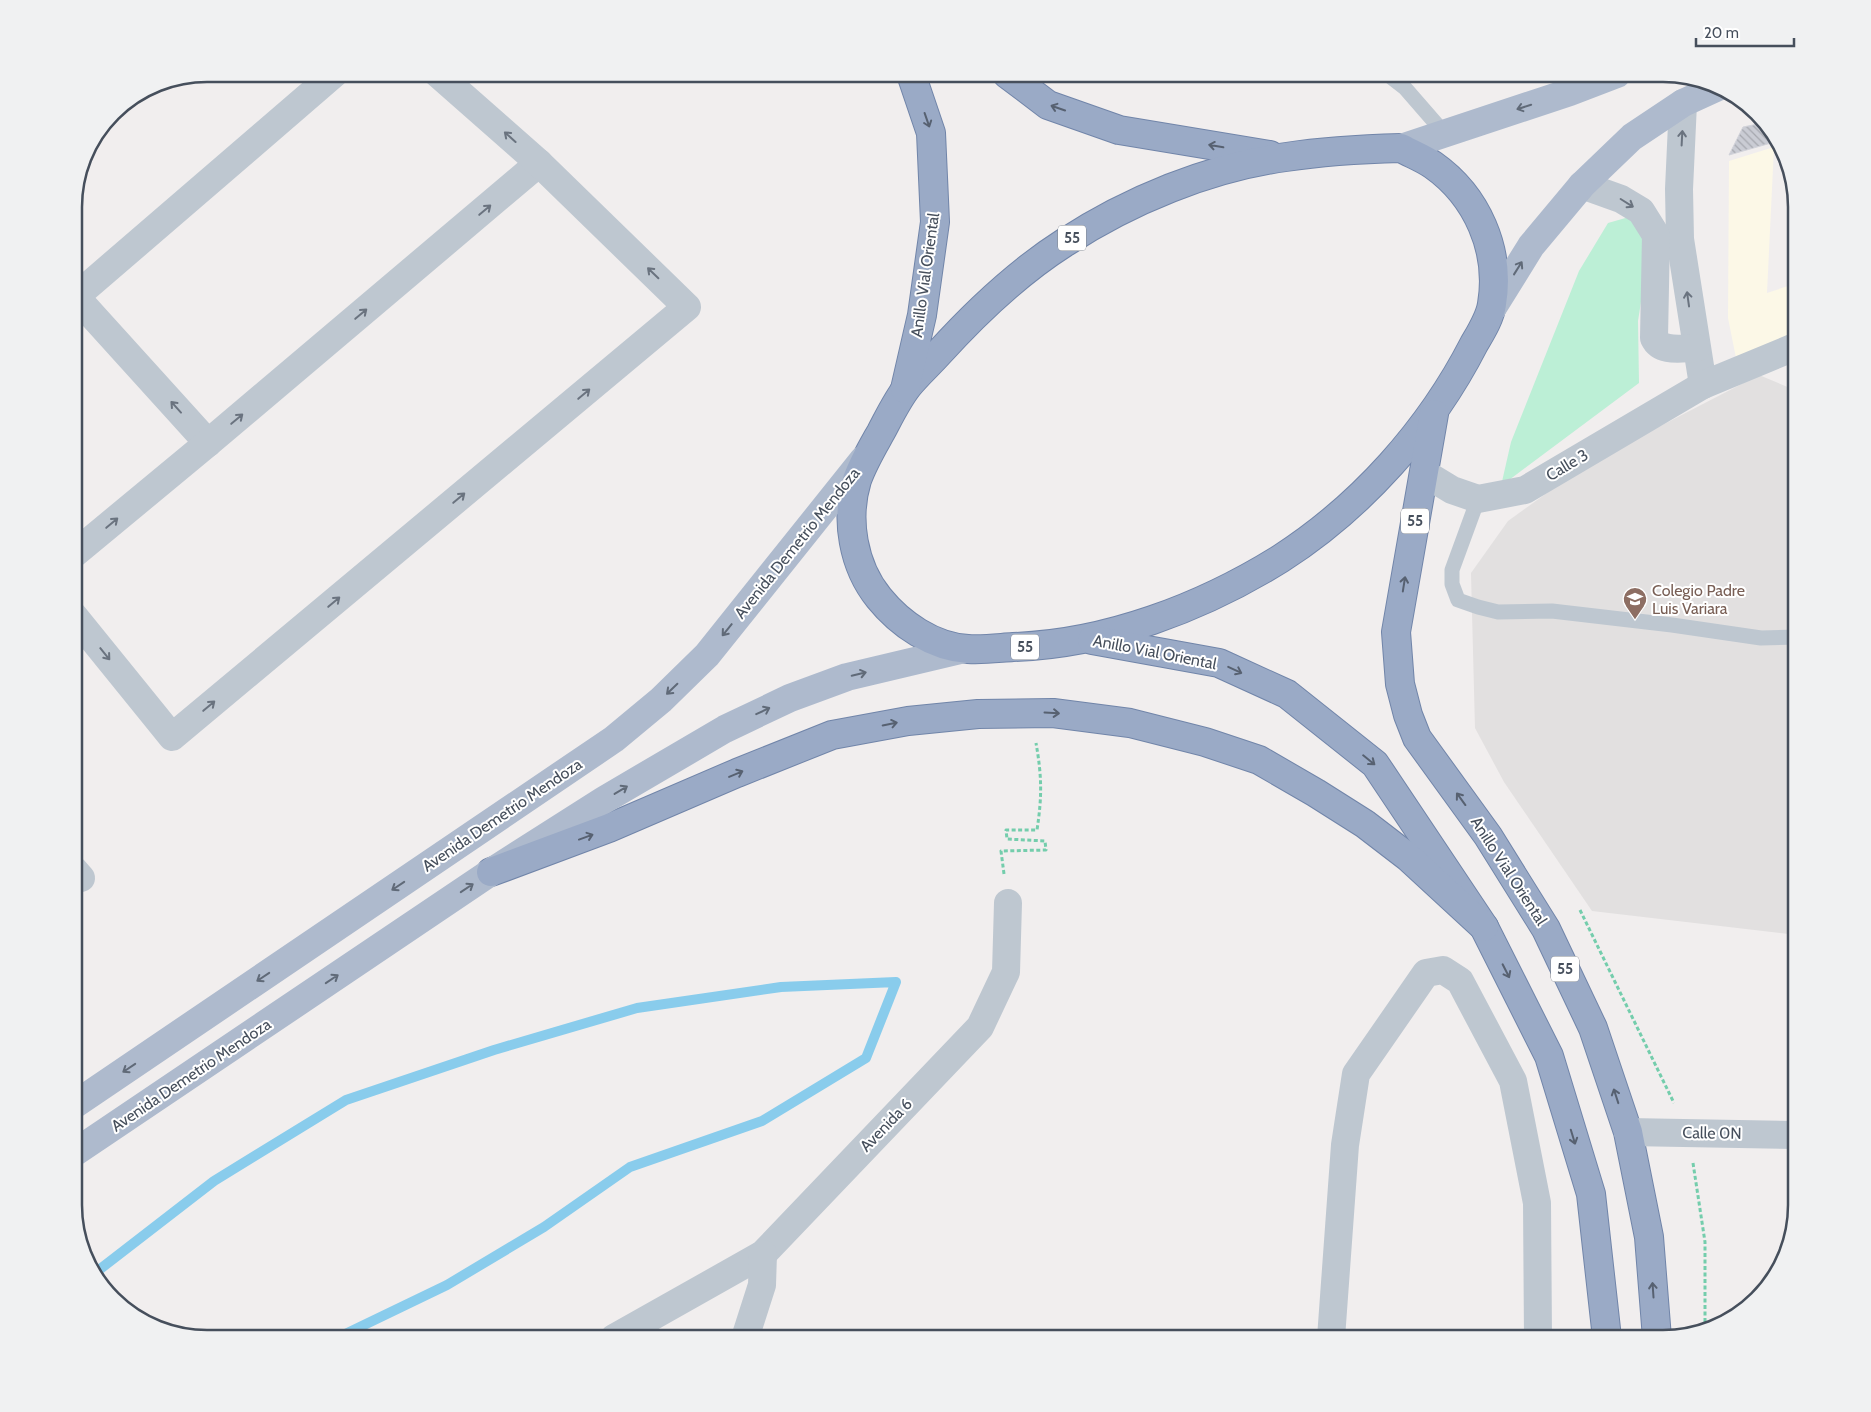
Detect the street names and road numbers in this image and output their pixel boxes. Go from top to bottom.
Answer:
street label: Anillo Vial Oriental [907,211,943,338]
road number: 55 [1058,226,1086,250]
street label: Calle 3 [1543,445,1591,485]
street label: Avenida Demetrio Mendoza [730,463,864,622]
road number: 55 [1401,508,1429,534]
street label: Anillo Vial Oriental [1092,631,1219,673]
road number: 55 [1011,634,1039,660]
street label: Avenida Demetrio Mendoza [419,754,586,876]
street label: Anillo Vial Oriental [1467,813,1551,929]
road number: 55 [1551,956,1579,982]
street label: Avenida Demetrio Mendoza [108,1014,275,1136]
street label: Avenida 6 [856,1094,916,1156]
street label: Calle 0N [1682,1123,1742,1143]

